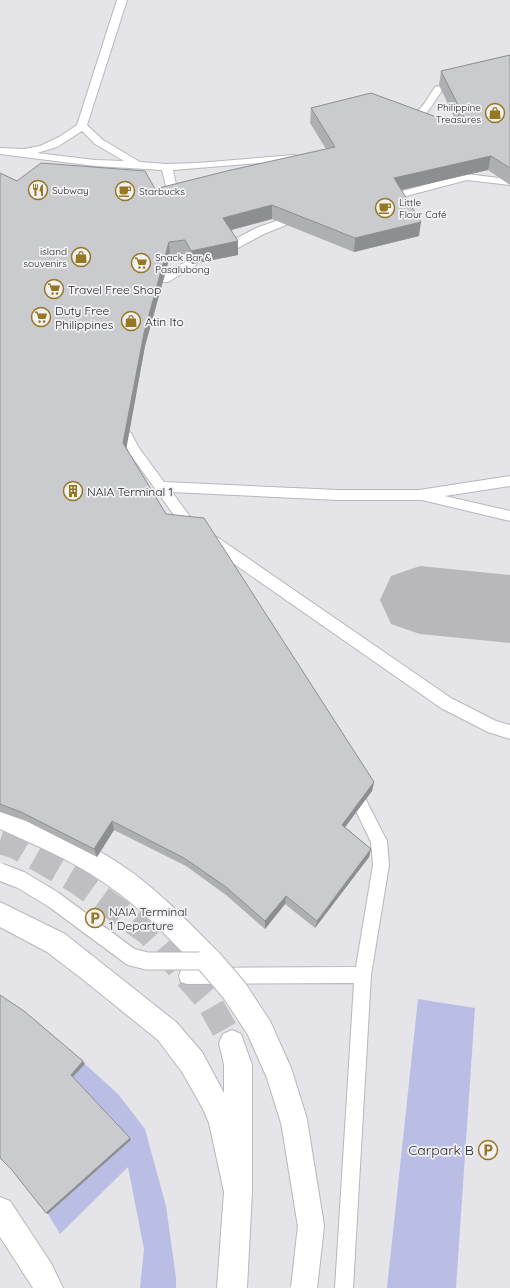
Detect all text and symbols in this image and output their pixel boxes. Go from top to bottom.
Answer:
place label: Philippine Treasures [436,101,481,126]
shop icon: Philippine Treasures [484,102,506,124]
restaurant icon: Subway [27,179,49,201]
cafe icon: Starbucks [114,180,136,202]
place label: Subway [52,184,89,197]
place label: Starbucks [139,185,185,198]
place label: Little Flour Café [399,196,447,221]
cafe icon: Little Flour Café [374,197,396,219]
place label: island souvenirs [23,245,67,270]
shop icon: island souvenirs [70,246,92,268]
place label: Snack Bar & Pasalubong [155,251,212,276]
supermarket icon: Snack Bar & Pasalubong [130,252,152,274]
supermarket icon: Travel Free Shop [43,278,65,300]
place label: Travel Free Shop [68,282,161,297]
place label: Duty Free Philippines [55,303,114,332]
supermarket icon: Duty Free Philippines [30,306,52,328]
shop icon: Atin Ito [120,310,142,332]
place label: Atin Ito [145,314,184,329]
building icon: NAIA Terminal 1 [62,480,84,502]
place label: NAIA Terminal 1 [87,484,173,499]
place label: NAIA Terminal 1 Departure [109,904,187,933]
parking icon: NAIA Terminal 1 Departure [84,907,106,929]
parking icon: Carpark B [477,1139,499,1161]
place label: Carpark B [408,1141,474,1159]

